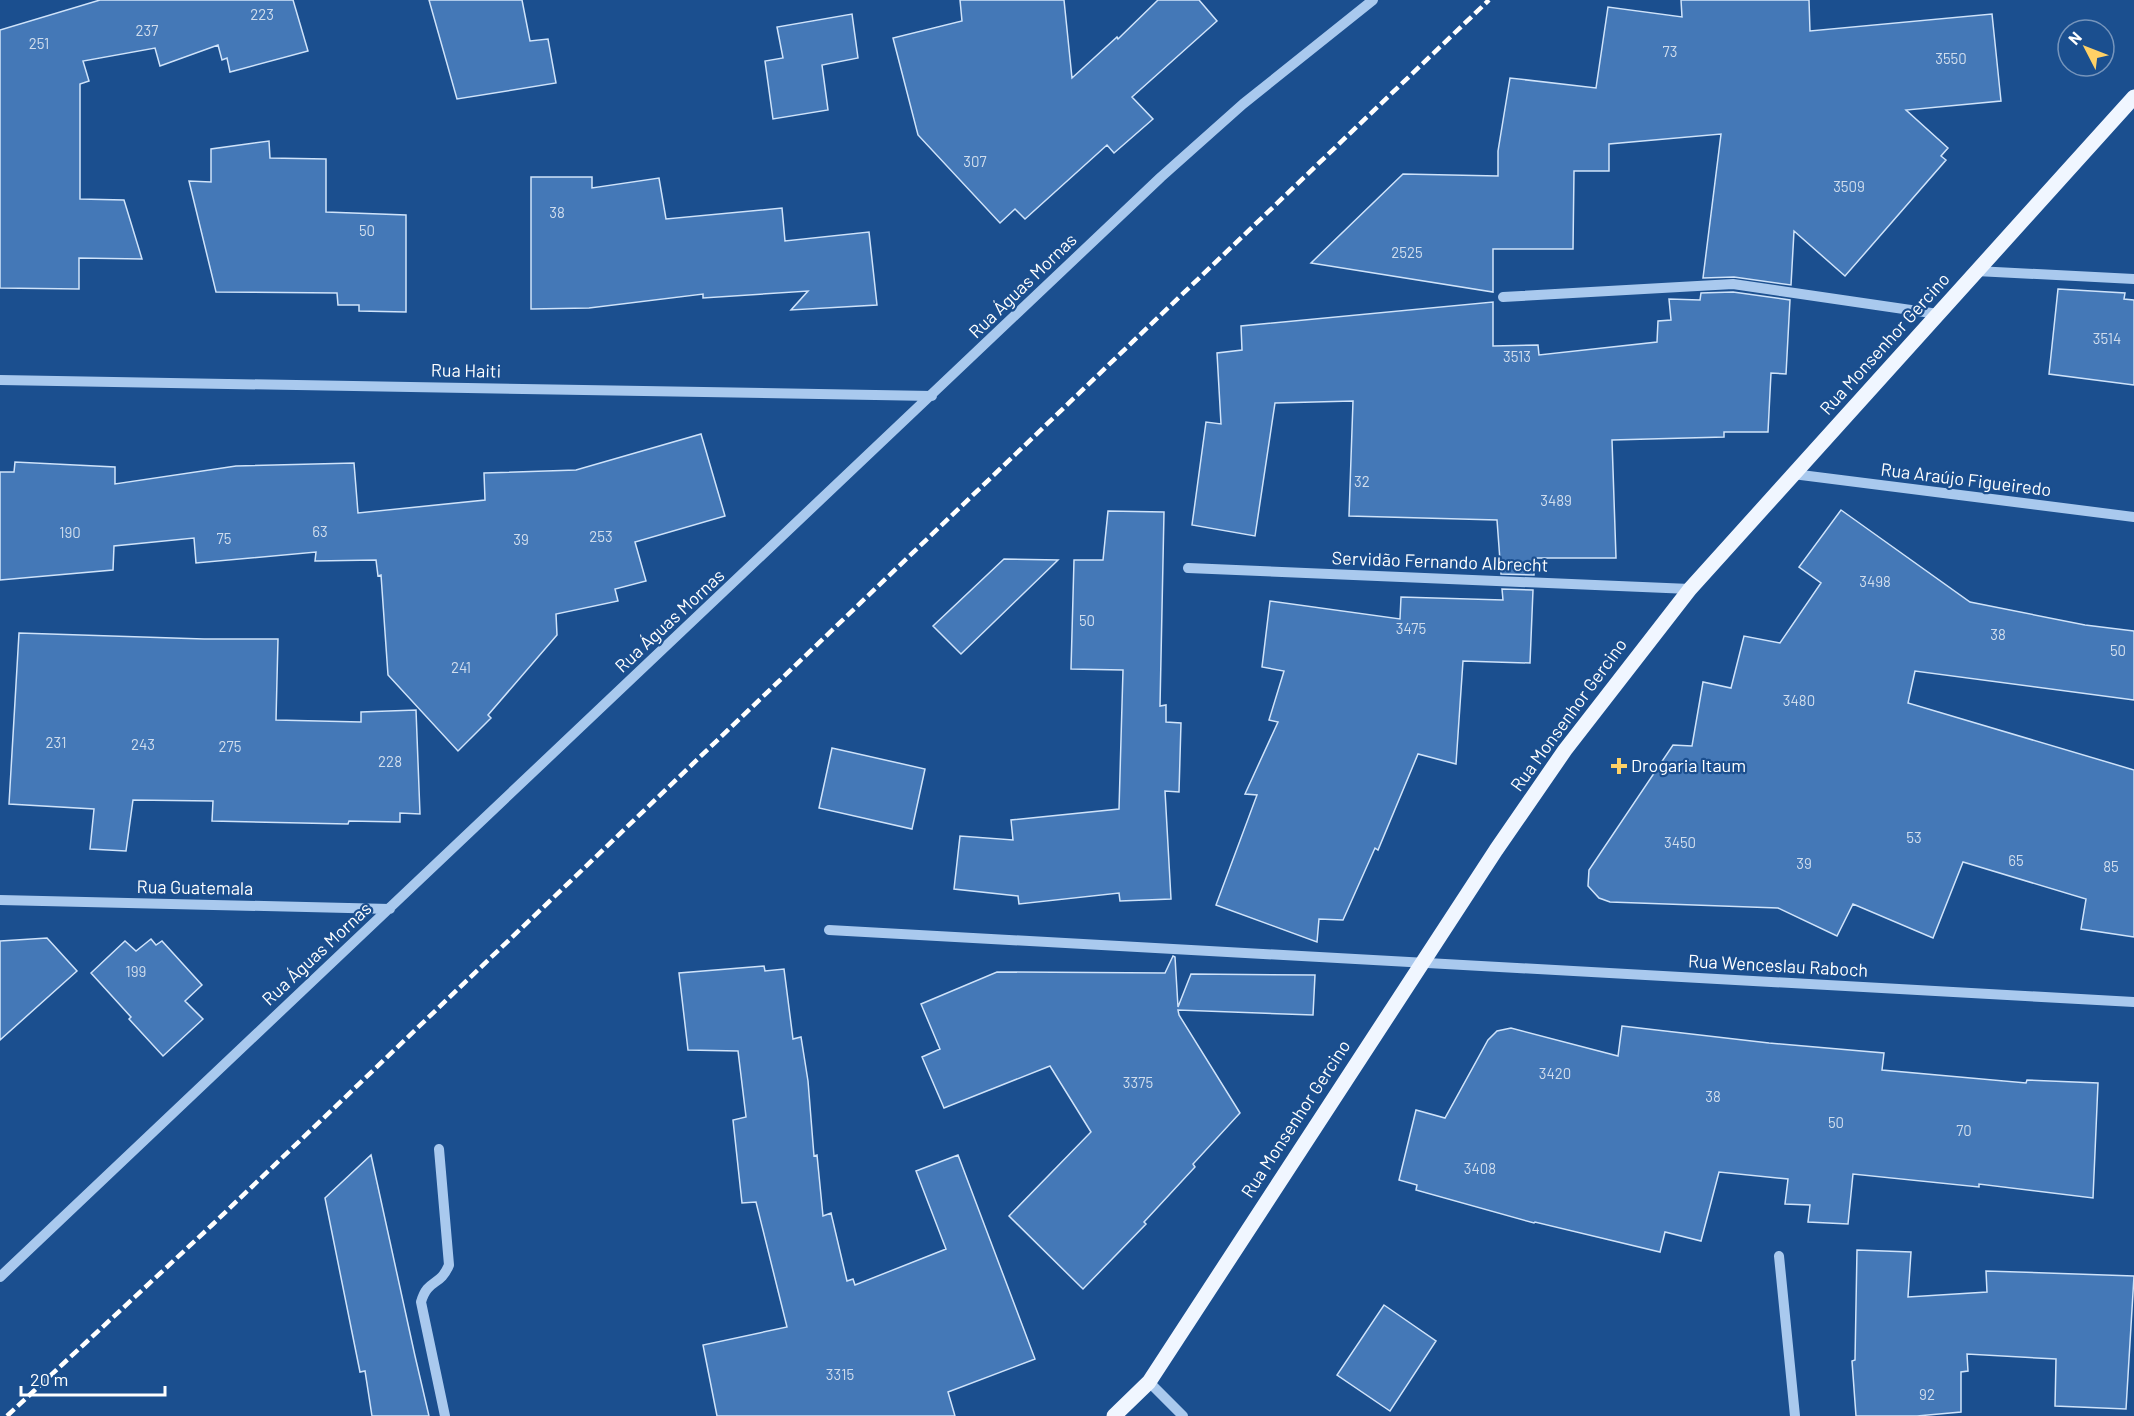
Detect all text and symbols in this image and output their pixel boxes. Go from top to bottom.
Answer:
house number: 223 [250,5,274,23]
north arrow [2056,18,2116,78]
house number: 237 [136,21,158,39]
text: N [2064,27,2085,48]
house number: 251 [29,34,49,52]
house number: 73 [1663,42,1677,60]
house number: 3550 [1935,49,1967,67]
house number: 307 [963,152,987,170]
house number: 3509 [1833,177,1865,195]
house number: 38 [549,203,565,221]
house number: 50 [359,221,375,239]
street label: Rua Águas Mornas [964,228,1081,342]
house number: 2525 [1391,243,1423,261]
street label: Rua Monsenhor Gercino [1815,268,1954,419]
house number: 3514 [2093,329,2121,347]
house number: 3513 [1503,347,1531,365]
street label: Rua Haiti [431,358,501,382]
street label: Rua Araújo Figueiredo [1880,458,2053,500]
house number: 32 [1354,472,1370,490]
house number: 3489 [1540,491,1572,509]
house number: 63 [312,522,328,540]
house number: 190 [59,523,81,541]
house number: 253 [589,527,613,545]
house number: 75 [217,529,231,547]
house number: 39 [513,530,529,548]
street label: Servidão Fernando Albrecht [1331,546,1549,576]
street label: Rua Águas Mornas [610,564,729,677]
house number: 3498 [1859,572,1891,590]
house number: 50 [1079,611,1095,629]
house number: 3475 [1396,619,1426,637]
house number: 38 [1990,625,2006,643]
street label: Rua Monsenhor Gercino [1505,634,1631,795]
house number: 50 [2110,641,2126,659]
house number: 241 [451,658,471,676]
house number: 3480 [1783,691,1815,709]
house number: 231 [46,733,66,751]
house number: 243 [131,735,155,753]
house number: 275 [219,737,241,755]
house number: 228 [378,752,402,770]
place label: Drogaria Itaum [1631,754,1746,776]
marker: Drogaria Itaum [1612,759,1626,773]
house number: 53 [1906,828,1922,846]
house number: 3450 [1664,833,1696,851]
house number: 65 [2008,851,2024,869]
house number: 39 [1796,854,1812,872]
house number: 85 [2103,857,2119,875]
street label: Rua Guatemala [137,875,253,899]
street label: Rua Águas Mornas [257,897,376,1010]
street label: Rua Wenceslau Raboch [1687,949,1869,981]
house number: 199 [126,962,146,980]
street label: Rua Monsenhor Gercino [1236,1035,1354,1201]
house number: 3420 [1539,1064,1571,1082]
house number: 3375 [1123,1073,1153,1091]
house number: 38 [1705,1087,1721,1105]
house number: 50 [1828,1113,1844,1131]
house number: 70 [1956,1121,1972,1139]
house number: 3408 [1464,1159,1496,1177]
scale bar [21,1359,165,1397]
house number: 3315 [826,1365,854,1383]
text: 20 m [30,1368,68,1390]
house number: 92 [1919,1385,1935,1403]

